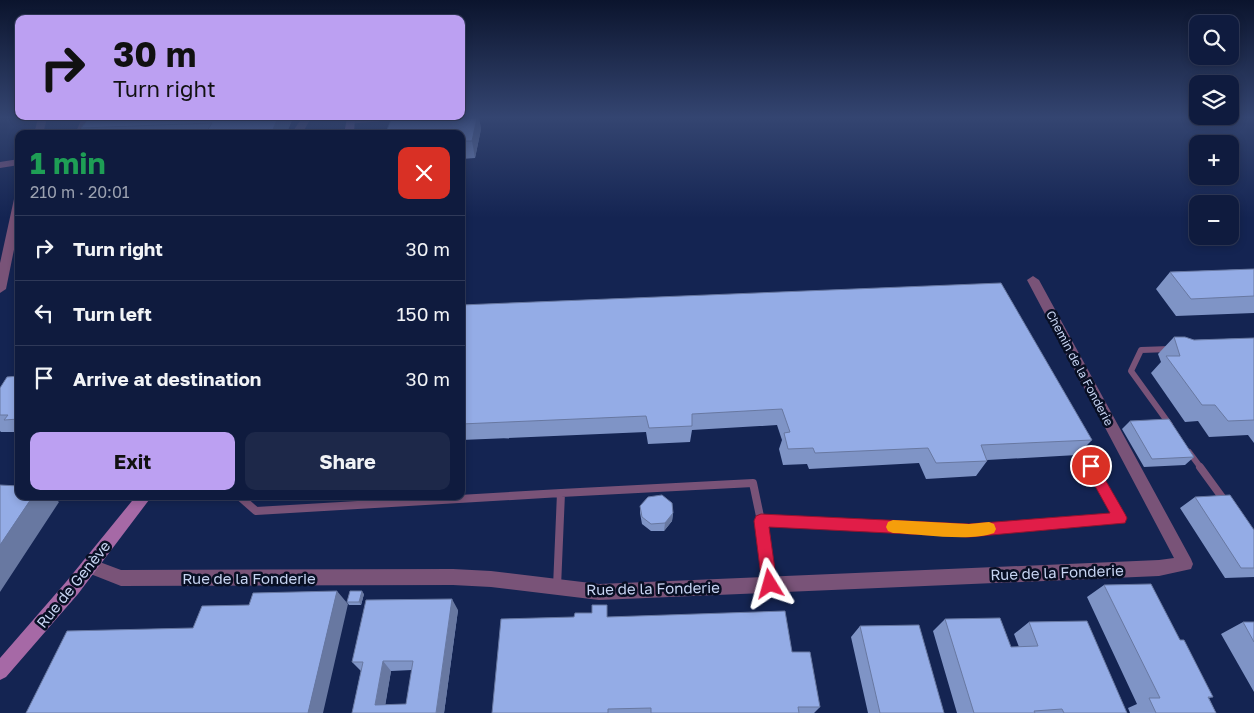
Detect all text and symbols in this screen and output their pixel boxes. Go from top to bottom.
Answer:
map controls [1189,15,1239,245]
button: search [1189,15,1239,65]
text: 30 m [113,33,196,75]
icon: right [30,35,95,100]
text: Turn right [113,75,216,102]
button: layers [1189,75,1239,125]
button: + [1189,135,1239,185]
text: 1 min [30,145,106,181]
button: close [398,147,450,199]
text: 210 m · 20:01 [30,182,130,202]
button: − [1189,195,1239,245]
icon: right [30,234,58,262]
text: Turn right [73,237,163,260]
text: 30 m [406,237,450,260]
icon: left [30,299,58,327]
text: Turn left [73,302,152,325]
text: 150 m [396,302,450,325]
street label: Chemin de la Fonderie [1043,308,1117,428]
icon: arrive [30,364,58,392]
text: Arrive at destination [73,367,261,390]
text: 30 m [406,367,450,390]
button: Exit [30,432,235,490]
button: Share [245,432,450,490]
pin [1070,445,1112,487]
icon: arrive [1077,452,1105,480]
street label: Rue de Genève [32,537,114,631]
position arrow [743,557,795,609]
street label: Rue de la Fonderie [990,561,1124,583]
street label: Rue de la Fonderie [182,569,316,587]
street label: Rue de la Fonderie [586,578,720,598]

